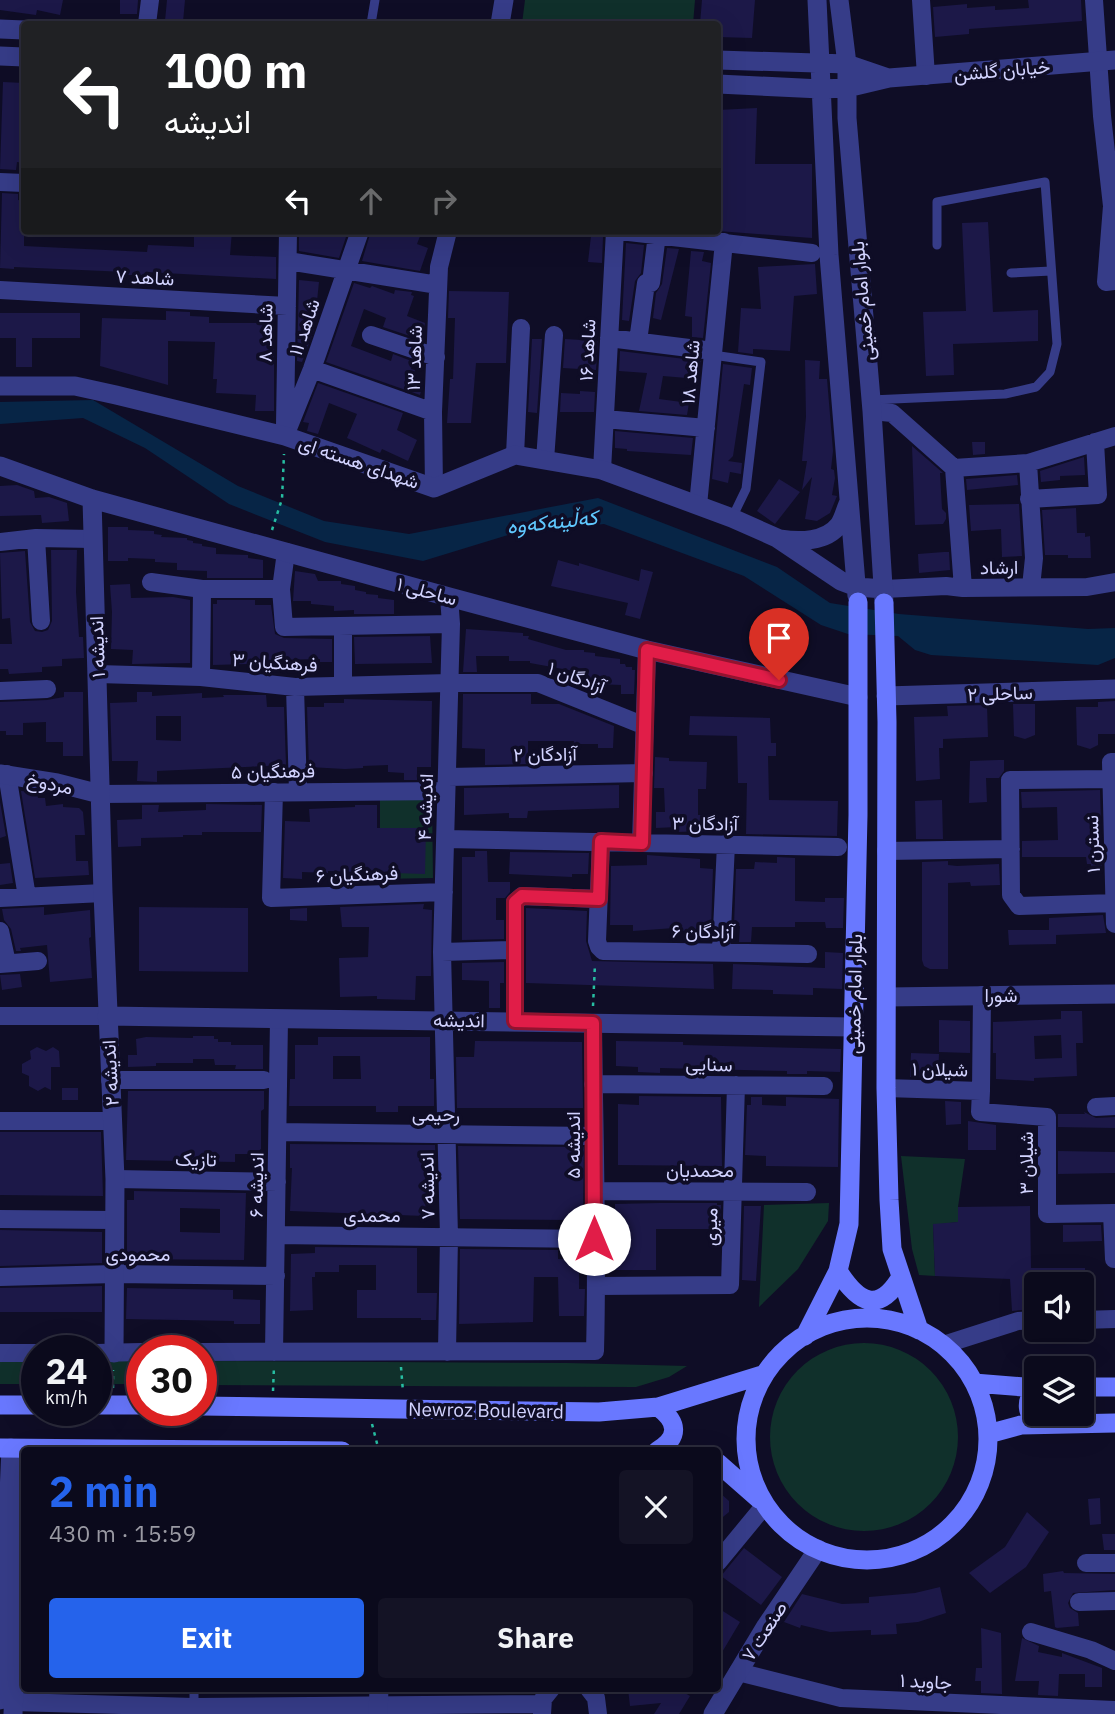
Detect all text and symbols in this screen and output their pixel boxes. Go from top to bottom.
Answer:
text: 100 m [164,38,308,101]
icon: left [49,49,140,140]
street label: خیابان گلشن [953,54,1051,86]
text: اندیشه [164,100,251,142]
icon: left [279,182,317,220]
icon: ahead [352,182,390,220]
icon: right [425,182,463,220]
street label: بلوار امام خمینی [845,240,880,362]
street label: شاهد ۷ [115,263,175,291]
street label: شاهد ۱۱ [283,295,325,359]
street label: شاهد ۸ [252,303,278,363]
street label: شاهد ۱۶ [573,318,601,382]
street label: شاهد ۱۳ [401,325,427,391]
street label: شاهد ۱۸ [675,339,705,405]
street label: شهدای هسته ای [296,430,422,494]
water label: کەڵینەکەوە [505,502,602,540]
street label: ارشاد [980,555,1018,579]
street label: ساحلی ۱ [394,572,460,610]
pin [749,608,809,680]
street label: اندیشه ۱ [84,616,110,678]
icon: arrive [760,619,798,657]
street label: فرهنگیان ۳ [231,647,319,677]
street label: آزادگان ۱ [545,656,610,699]
street label: ساحلی ۲ [967,680,1033,706]
street label: آزادگان ۲ [513,741,579,767]
street label: فرهنگیان ۵ [231,758,315,784]
street label: مردوخ [25,766,75,801]
street label: اندیشه ۴ [412,773,438,841]
street label: آزادگان ۳ [672,810,740,836]
street label: نسترن ۱ [1079,815,1105,873]
street label: فرهنگیان ۶ [315,861,399,887]
street label: آزادگان ۶ [671,918,736,944]
street label: بلوار امام خمینی [841,934,868,1054]
street label: شورا [984,983,1018,1007]
street label: اندیشه [433,1008,485,1032]
street label: اندیشه ۲ [96,1039,124,1107]
street label: سنایی [685,1052,733,1076]
street label: شیلان ۱ [912,1057,968,1081]
street label: رحیمی [412,1102,460,1126]
street label: اندیشه ۵ [561,1111,585,1179]
street label: شیلان ۳ [1014,1131,1038,1195]
street label: تازیک [175,1147,217,1171]
street label: اندیشه ۶ [243,1152,269,1218]
street label: اندیشه ۷ [414,1152,440,1220]
street label: محمدیان [666,1158,734,1182]
position arrow [557,1202,631,1276]
street label: محمدی [343,1203,401,1227]
street label: میری [698,1208,722,1246]
street label: محمودی [106,1242,170,1266]
map controls [1024,1272,1094,1426]
button: sound [1024,1272,1094,1342]
speed limit sign: 30 [126,1335,217,1426]
text: 24 [45,1348,88,1394]
button: layers [1024,1356,1094,1426]
text: km/h [45,1386,88,1409]
street label: Newroz Boulevard [408,1397,564,1423]
text: 2 min [49,1464,159,1519]
button: close [619,1470,693,1544]
text: 430 m · 15:59 [49,1518,196,1548]
street label: صنعت ۷ [736,1597,792,1665]
button: Exit [49,1598,364,1678]
button: Share [378,1598,693,1678]
street label: جاوید ۱ [899,1668,953,1694]

